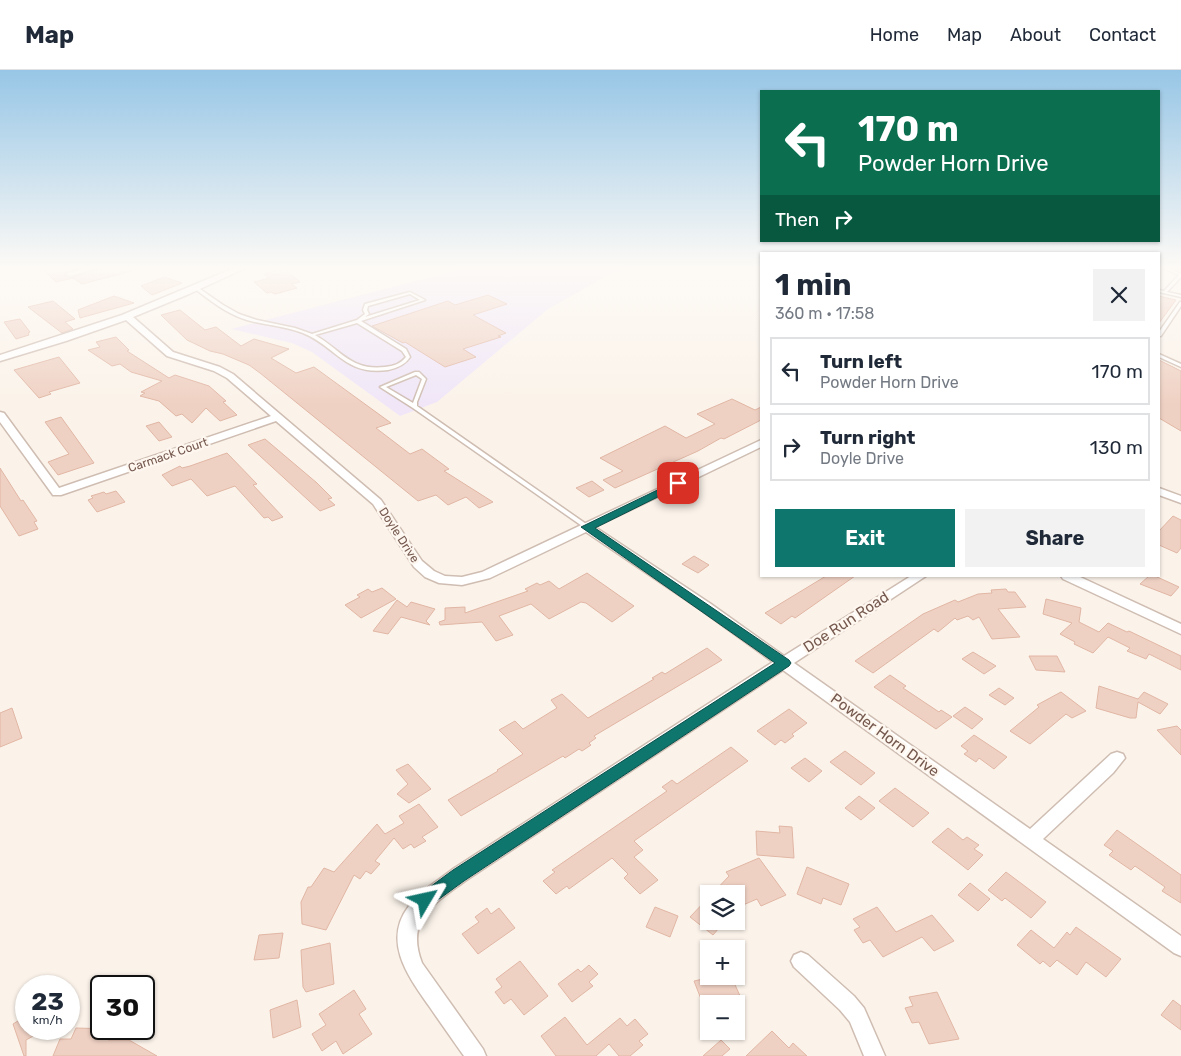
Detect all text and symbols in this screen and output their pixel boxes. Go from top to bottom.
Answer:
text: Map [25,21,74,49]
text: Home [870,24,919,46]
text: Map [947,24,982,46]
text: About [1010,24,1061,46]
text: Contact [1089,24,1156,46]
text: 170 m [858,108,959,150]
icon: left [775,110,840,175]
text: Powder Horn Drive [858,150,1049,177]
icon: right [829,205,857,233]
text: Then [775,208,819,231]
text: 1 min [775,267,852,303]
button: close [1093,269,1145,321]
text: 360 m · 17:58 [775,304,875,323]
text: Turn left [820,350,902,373]
icon: left [777,357,805,385]
text: 170 m [1092,360,1143,383]
text: Powder Horn Drive [820,373,959,392]
text: Turn right [820,426,915,449]
icon: right [777,433,805,461]
street label: Carmack Court [126,435,210,475]
text: 130 m [1090,436,1143,459]
text: Doyle Drive [820,449,904,468]
pin [657,462,699,504]
icon: arrive [664,469,692,497]
street label: Doyle Drive [376,505,422,565]
button: Exit [775,509,955,567]
button: Share [965,509,1145,567]
street label: Doe Run Road [800,588,892,656]
street label: Powder Horn Drive [827,690,943,780]
position arrow [398,873,450,925]
map controls [700,885,745,1040]
button: layers [700,885,745,930]
button: + [700,940,745,985]
speed limit sign: 30 [90,975,155,1040]
text: 23 [31,987,64,1016]
button: − [700,995,745,1040]
text: km/h [33,1013,62,1027]

